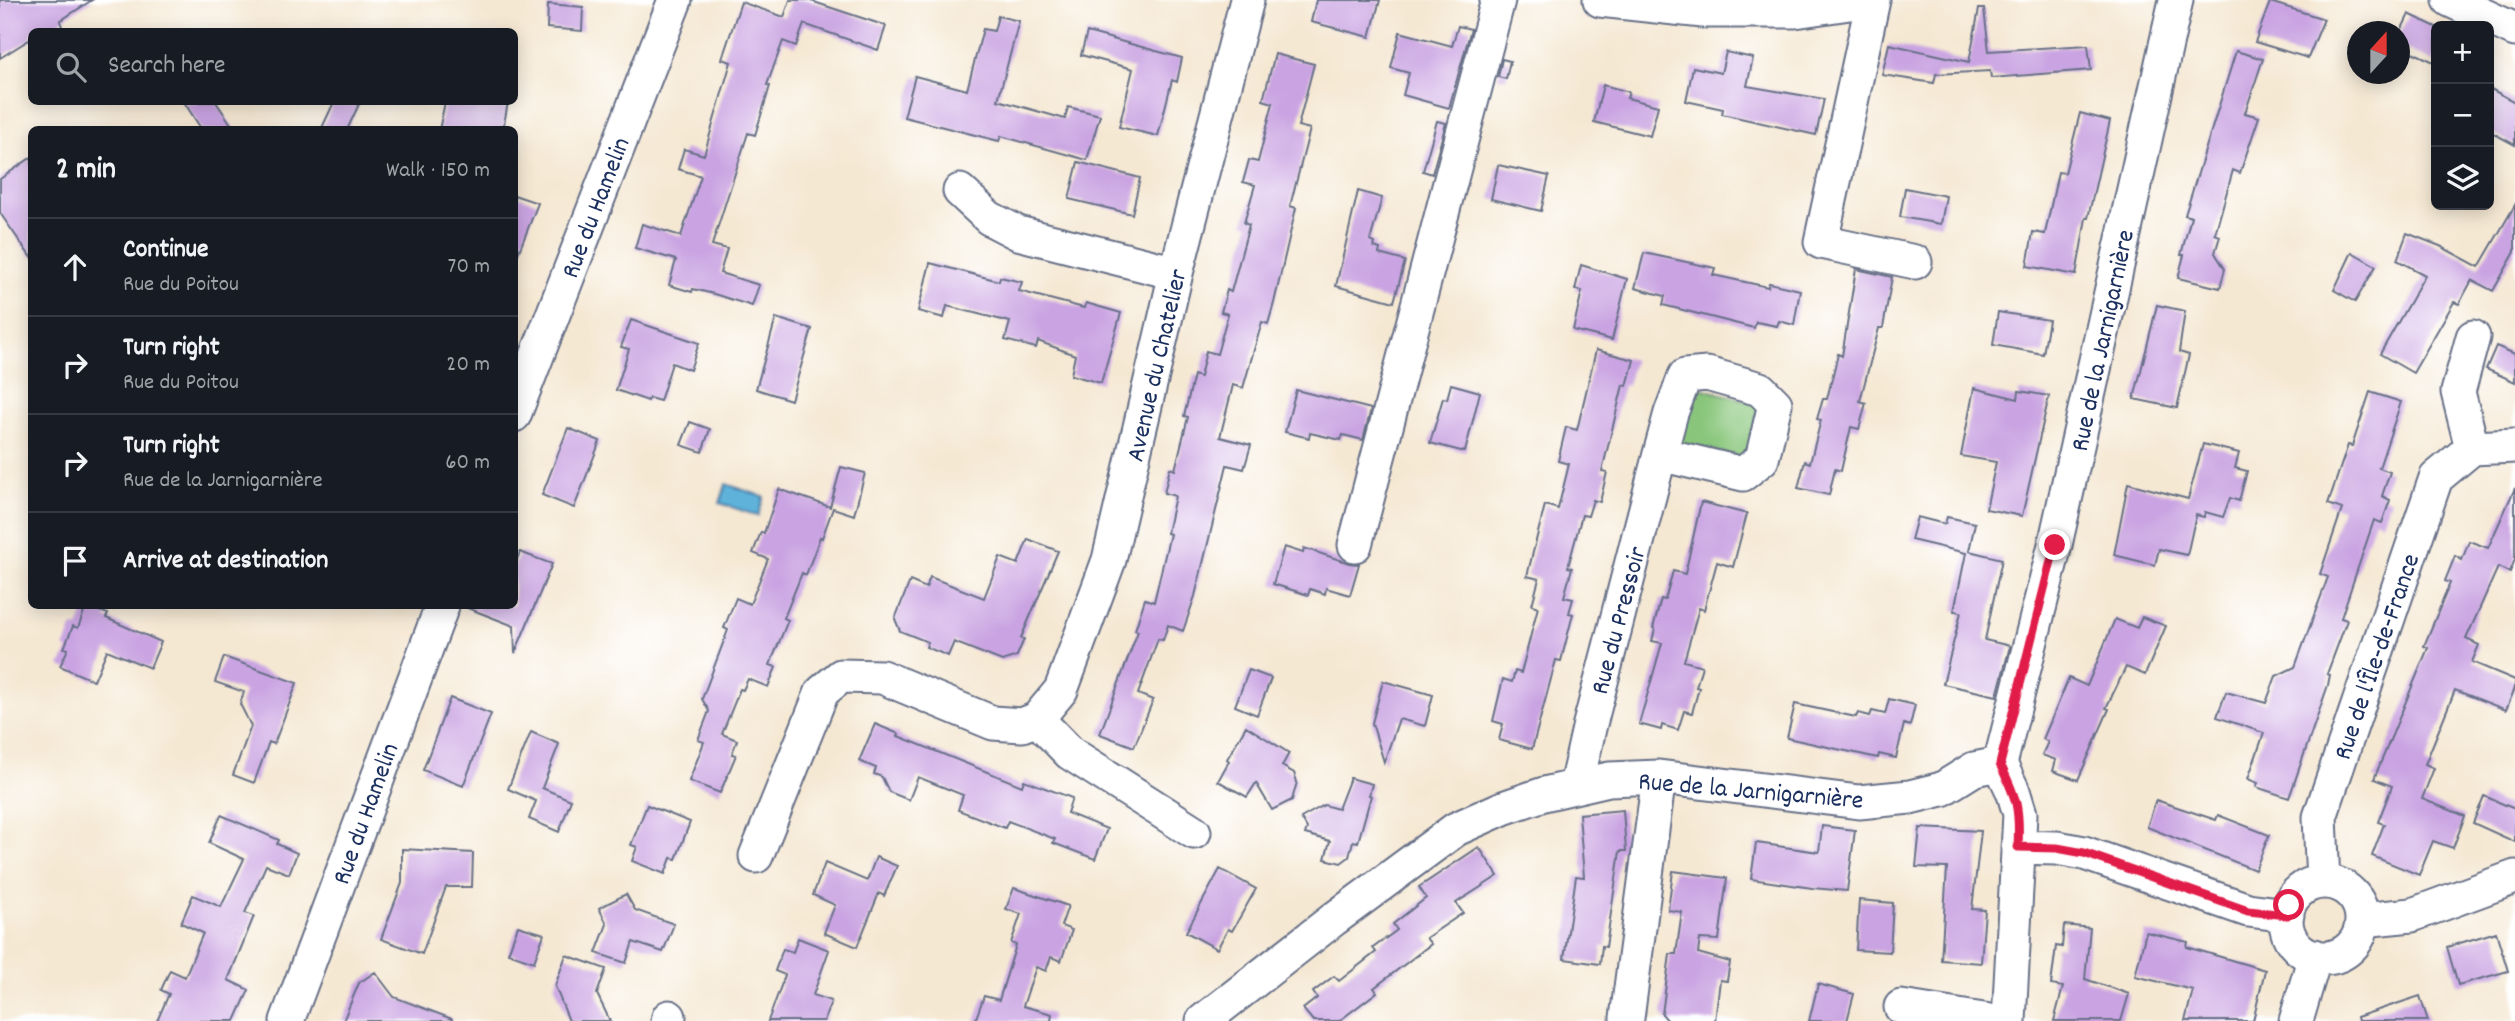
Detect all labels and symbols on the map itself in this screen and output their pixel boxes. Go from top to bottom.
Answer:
north arrow [2347,21,2410,84]
street label: Rue du Hamelin [553,132,641,284]
street label: Rue de la Jarnigarnière [2063,227,2146,455]
street label: Avenue du Chatelier [1118,266,1199,466]
route end [2039,529,2070,560]
street label: Rue du Pressoir [1583,543,1658,699]
street label: Rue de l'Île-de-France [2326,549,2431,765]
street label: Rue du Hamelin [325,738,410,890]
street label: Rue de la Jarnigarnière [1637,764,1865,821]
route start [2273,889,2304,920]

